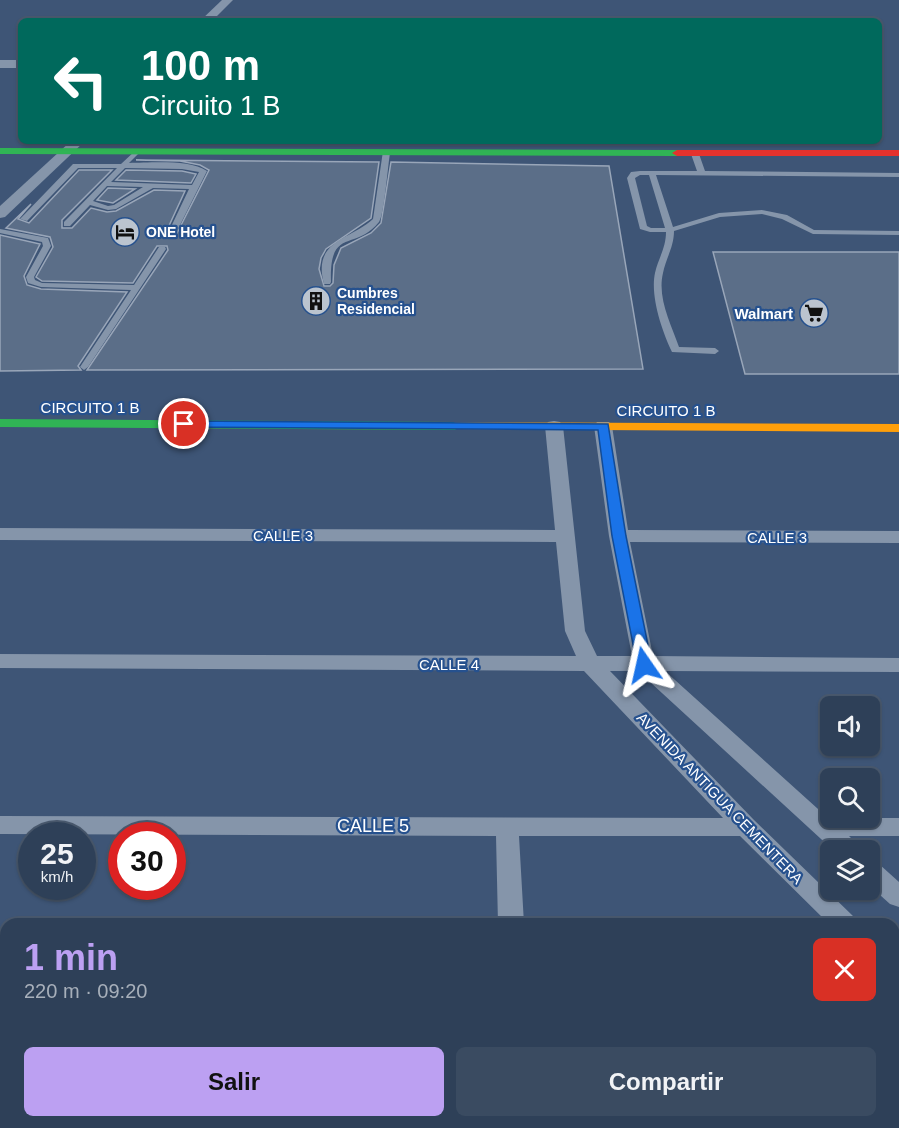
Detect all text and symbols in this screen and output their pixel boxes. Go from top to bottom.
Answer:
icon: left [42,42,120,120]
text: 100 m [141,42,260,89]
text: Circuito 1 B [141,91,281,121]
hotel icon: ONE Hotel [109,216,141,248]
place label: ONE Hotel [146,224,215,240]
building icon: Cumbres Residencial [300,285,332,317]
place label: Cumbres Residencial [337,285,415,317]
supermarket icon: Walmart [798,297,830,329]
place label: Walmart [734,305,793,322]
pin [158,398,209,449]
street label: CIRCUITO 1 B [41,399,139,416]
street label: CIRCUITO 1 B [617,402,715,419]
icon: arrive [167,407,200,440]
street label: CALLE 3 [253,527,313,544]
street label: CALLE 3 [747,529,807,546]
position arrow [612,633,676,697]
street label: CALLE 4 [419,656,479,673]
map controls [820,696,880,900]
button: sound [820,696,880,756]
street label: AVENIDA ANTIGUA CEMENTERA [633,709,807,887]
button: search [820,768,880,828]
street label: CALLE 5 [337,816,409,836]
speed limit sign: 30 [108,822,186,900]
text: 25 [40,837,74,870]
button: layers [820,840,880,900]
text: km/h [41,868,73,885]
text: 1 min [24,937,118,978]
button: close [813,938,876,1001]
text: 220 m · 09:20 [24,980,147,1002]
button: Salir [24,1047,444,1116]
button: Compartir [456,1047,876,1116]

